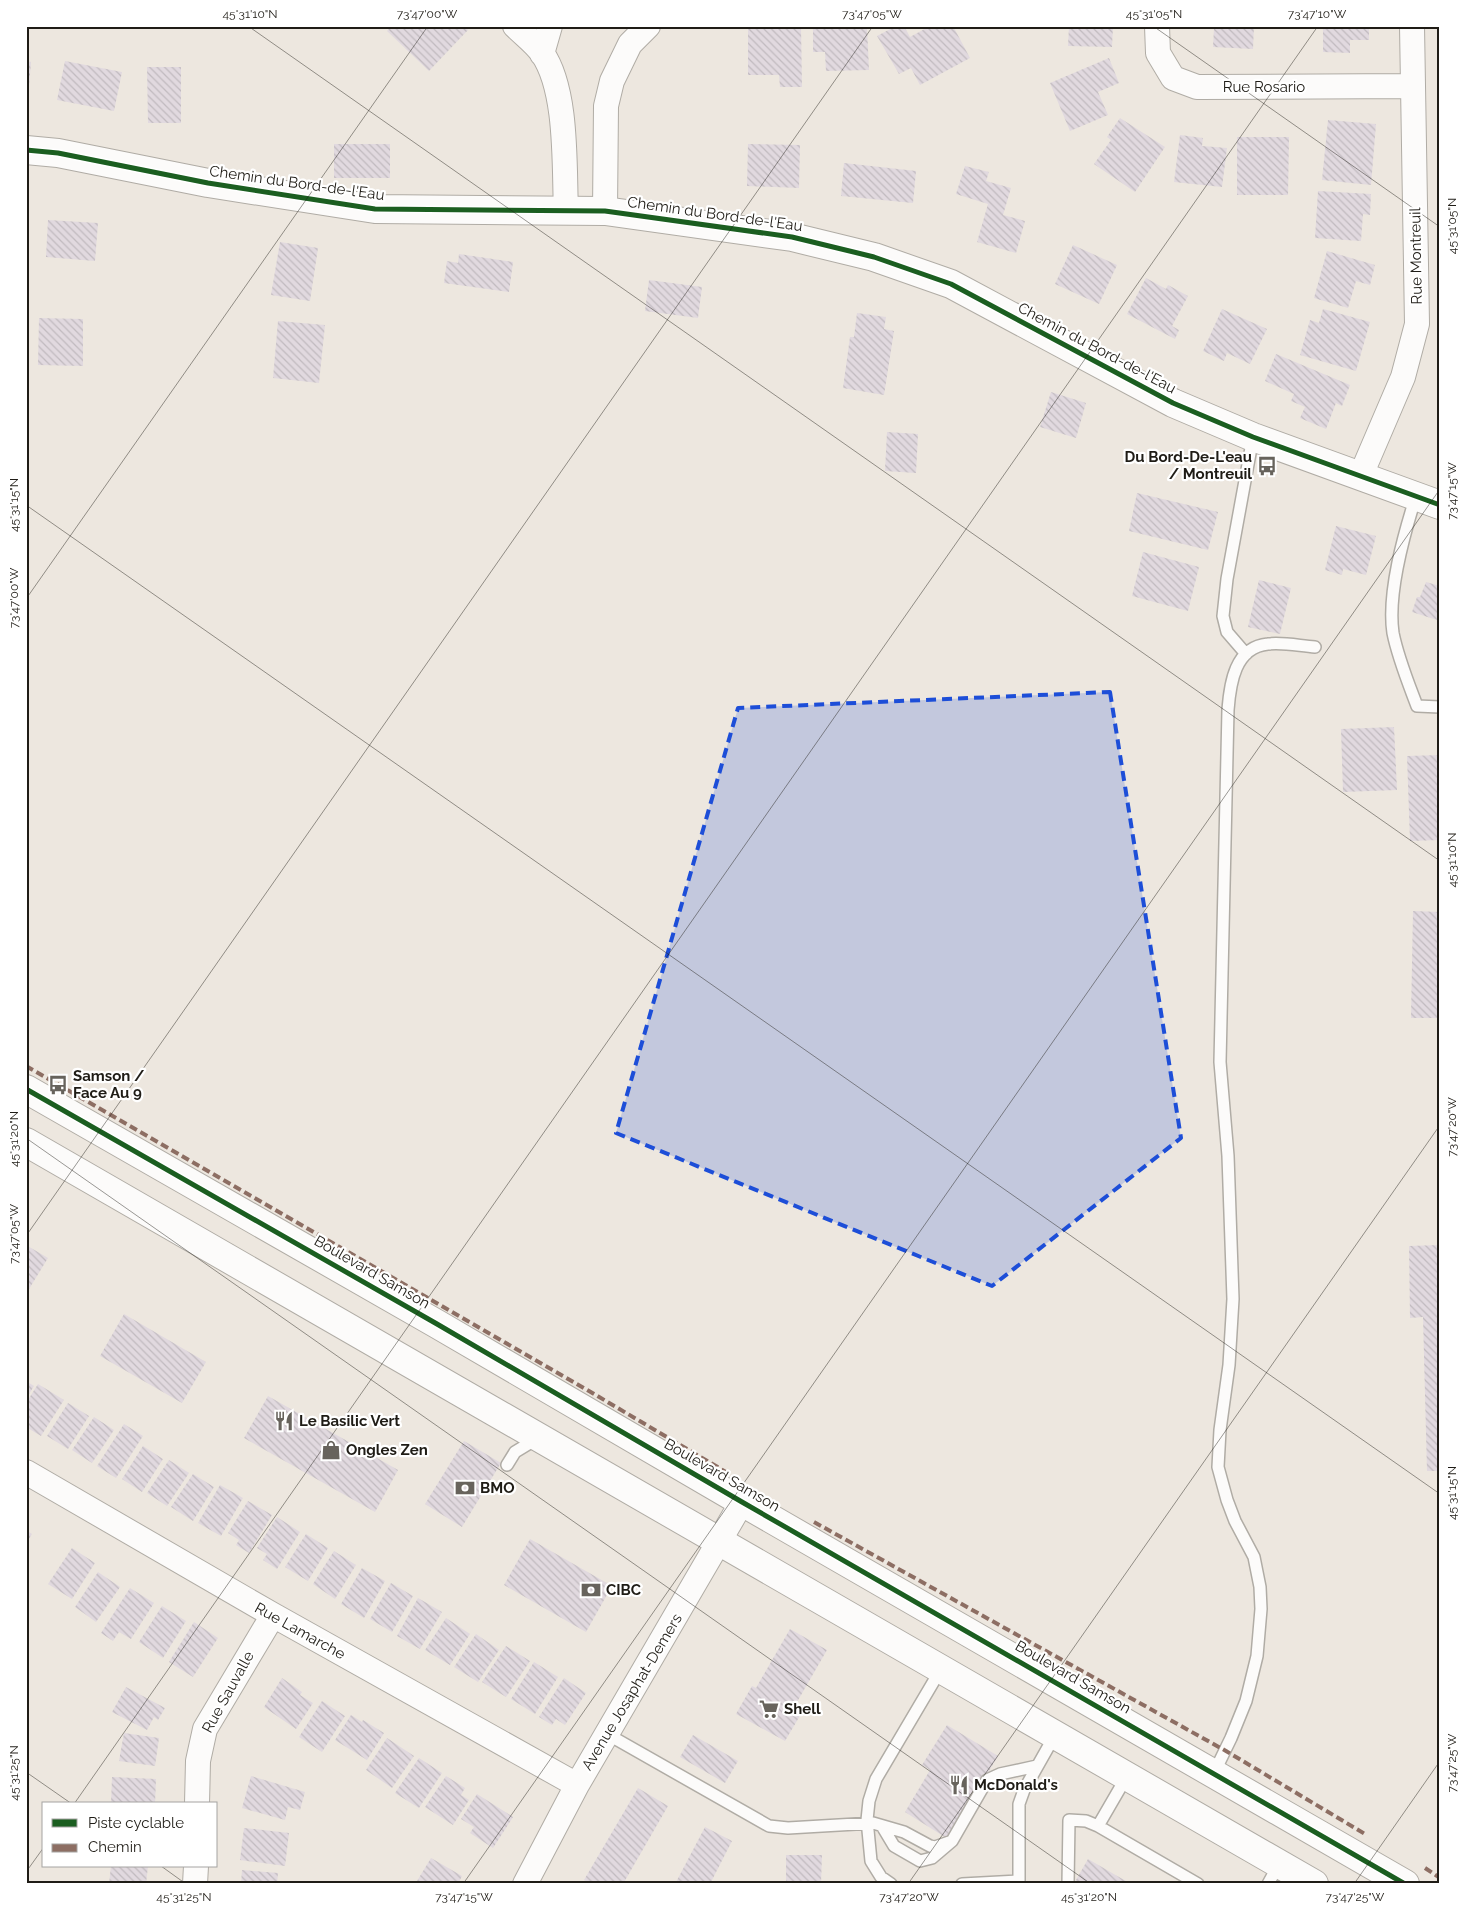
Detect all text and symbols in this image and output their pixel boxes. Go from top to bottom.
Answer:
text: 45°31'10"N [223,7,277,21]
text: 73°47'00"W [397,7,458,21]
text: 73°47'05"W [842,7,902,21]
text: 45°31'05"N [1126,7,1182,21]
text: 73°47'10"W [1288,7,1347,21]
street label: Rue Rosario [1223,78,1305,96]
street label: Chemin du Bord-de-l'Eau [208,162,386,204]
street label: Chemin du Bord-de-l'Eau [626,193,804,235]
text: 45°31'05"N [1445,198,1459,254]
street label: Rue Montreuil [1406,206,1426,305]
street label: Chemin du Bord-de-l'Eau [1015,299,1179,397]
place label: Du Bord-De-L'eau / Montreuil [1125,448,1252,483]
bus stop icon: Du Bord-De-L'eau / Montreuil [1256,455,1278,477]
text: 73°47'15"W [1445,462,1459,520]
text: 45°31'15"N [7,478,21,532]
text: 73°47'00"W [7,567,21,628]
text: 45°31'10"N [1445,833,1459,887]
place label: Samson / Face Au 9 [73,1067,145,1102]
bus stop icon: Samson / Face Au 9 [47,1074,69,1096]
text: 73°47'20"W [1445,1097,1459,1157]
text: 45°31'20"N [7,1111,21,1167]
text: 73°47'05"W [7,1204,21,1264]
street label: Boulevard Samson [311,1232,433,1312]
restaurant icon: Le Basilic Vert [273,1410,295,1432]
place label: Le Basilic Vert [299,1412,400,1430]
street label: Boulevard Samson [661,1435,783,1515]
shop icon: Ongles Zen [320,1439,342,1461]
place label: Ongles Zen [346,1441,428,1459]
text: 45°31'15"N [1445,1466,1459,1520]
bank icon: BMO [454,1477,476,1499]
place label: BMO [480,1479,515,1497]
bank icon: CIBC [580,1579,602,1601]
place label: CIBC [606,1581,641,1599]
street label: Rue Lamarche [252,1599,349,1663]
street label: Avenue Josaphat-Demers [578,1610,686,1774]
street label: Boulevard Samson [1012,1637,1134,1717]
street label: Rue Sauvalle [198,1648,258,1736]
supermarket icon: Shell [758,1698,780,1720]
place label: Shell [784,1700,821,1718]
text: 73°47'25"W [1445,1733,1459,1792]
text: 45°31'25"N [7,1745,21,1801]
restaurant icon: McDonald's [948,1774,970,1796]
place label: McDonald's [974,1776,1058,1794]
legend [42,1802,218,1868]
text: Piste cyclable [88,1814,184,1832]
text: Chemin [88,1838,142,1856]
text: 45°31'25"N [156,1890,212,1904]
text: 73°47'15"W [435,1890,493,1904]
text: 73°47'20"W [879,1890,939,1904]
text: 45°31'20"N [1061,1890,1117,1904]
text: 73°47'25"W [1326,1890,1385,1904]

